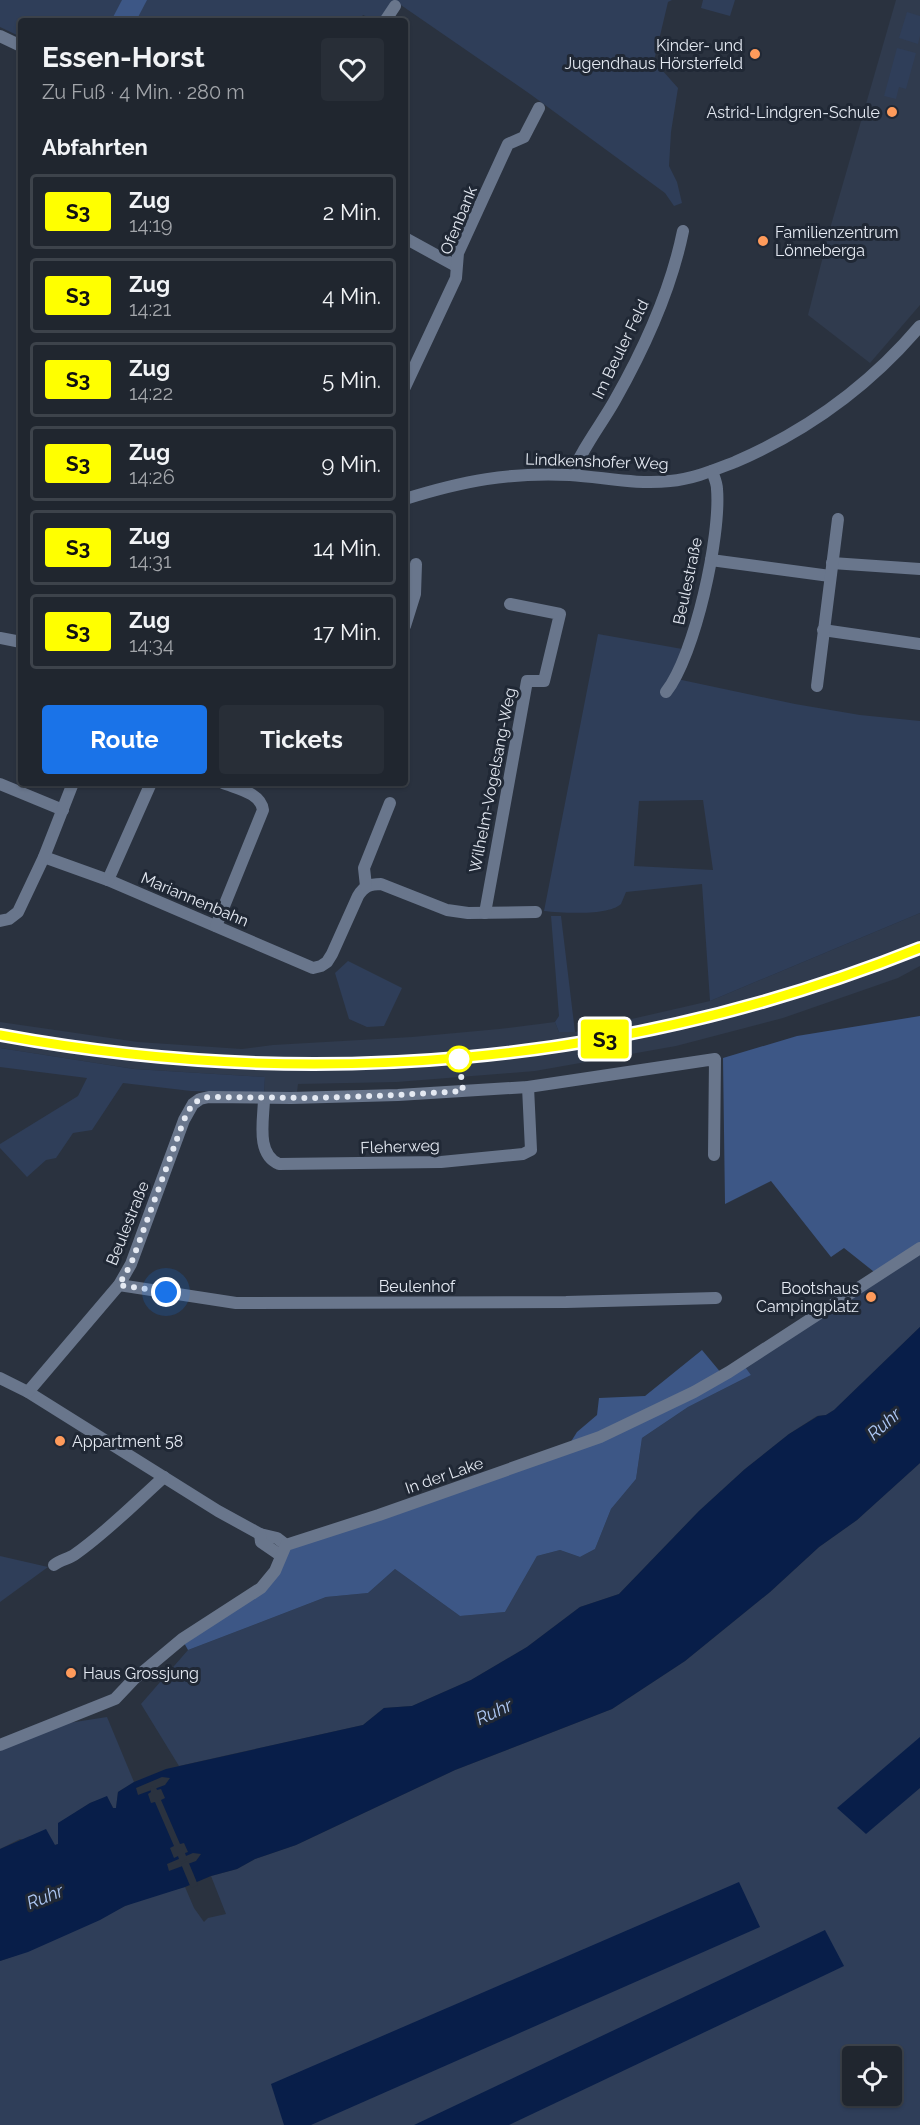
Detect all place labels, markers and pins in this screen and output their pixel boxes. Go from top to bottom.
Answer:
place label: Kinder- und Jugendhaus Hörsterfeld [564,36,743,73]
marker: Kinder- und Jugendhaus Hörsterfeld [748,47,762,61]
place label: Astrid-Lindgren-Schule [707,103,880,122]
marker: Astrid-Lindgren-Schule [885,105,899,119]
place label: Familienzentrum Lönneberga [775,223,898,260]
marker: Familienzentrum Lönneberga [756,234,770,248]
unlabelled marker [446,1046,472,1072]
place label: Bootshaus Campingplatz [756,1279,859,1316]
marker: Bootshaus Campingplatz [864,1290,878,1304]
place label: Appartment 58 [72,1432,183,1451]
marker: Appartment 58 [53,1434,67,1448]
place label: Haus Grossjung [83,1664,199,1683]
marker: Haus Grossjung [64,1666,78,1680]

